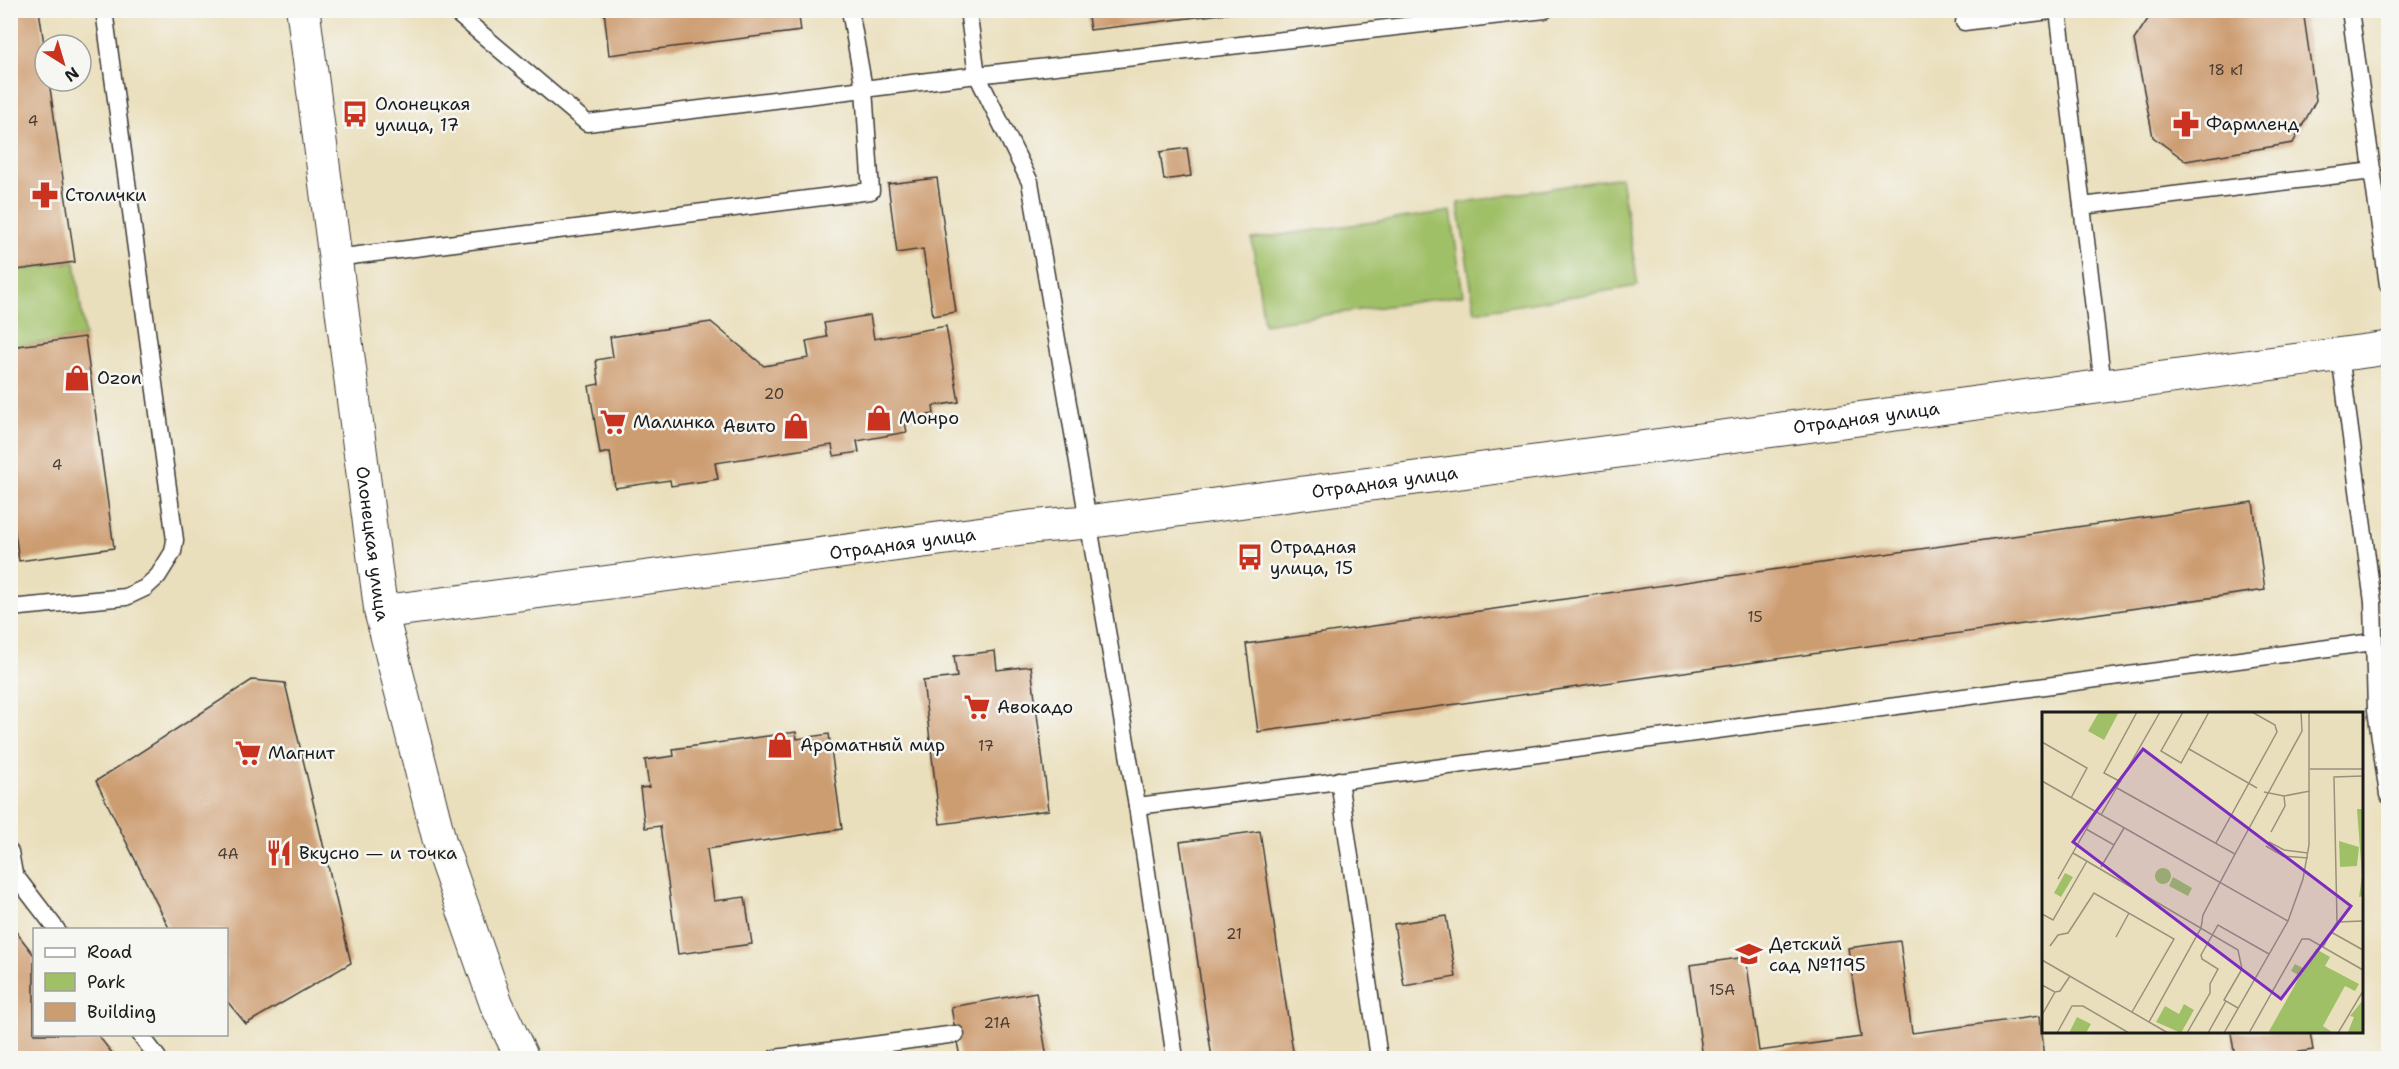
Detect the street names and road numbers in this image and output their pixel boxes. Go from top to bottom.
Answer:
street label: Отрадная улица [1792,396,1941,439]
street label: Отрадная улица [1310,461,1459,504]
street label: Олонецкая улица [350,465,395,624]
street label: Отрадная улица [828,522,977,565]

